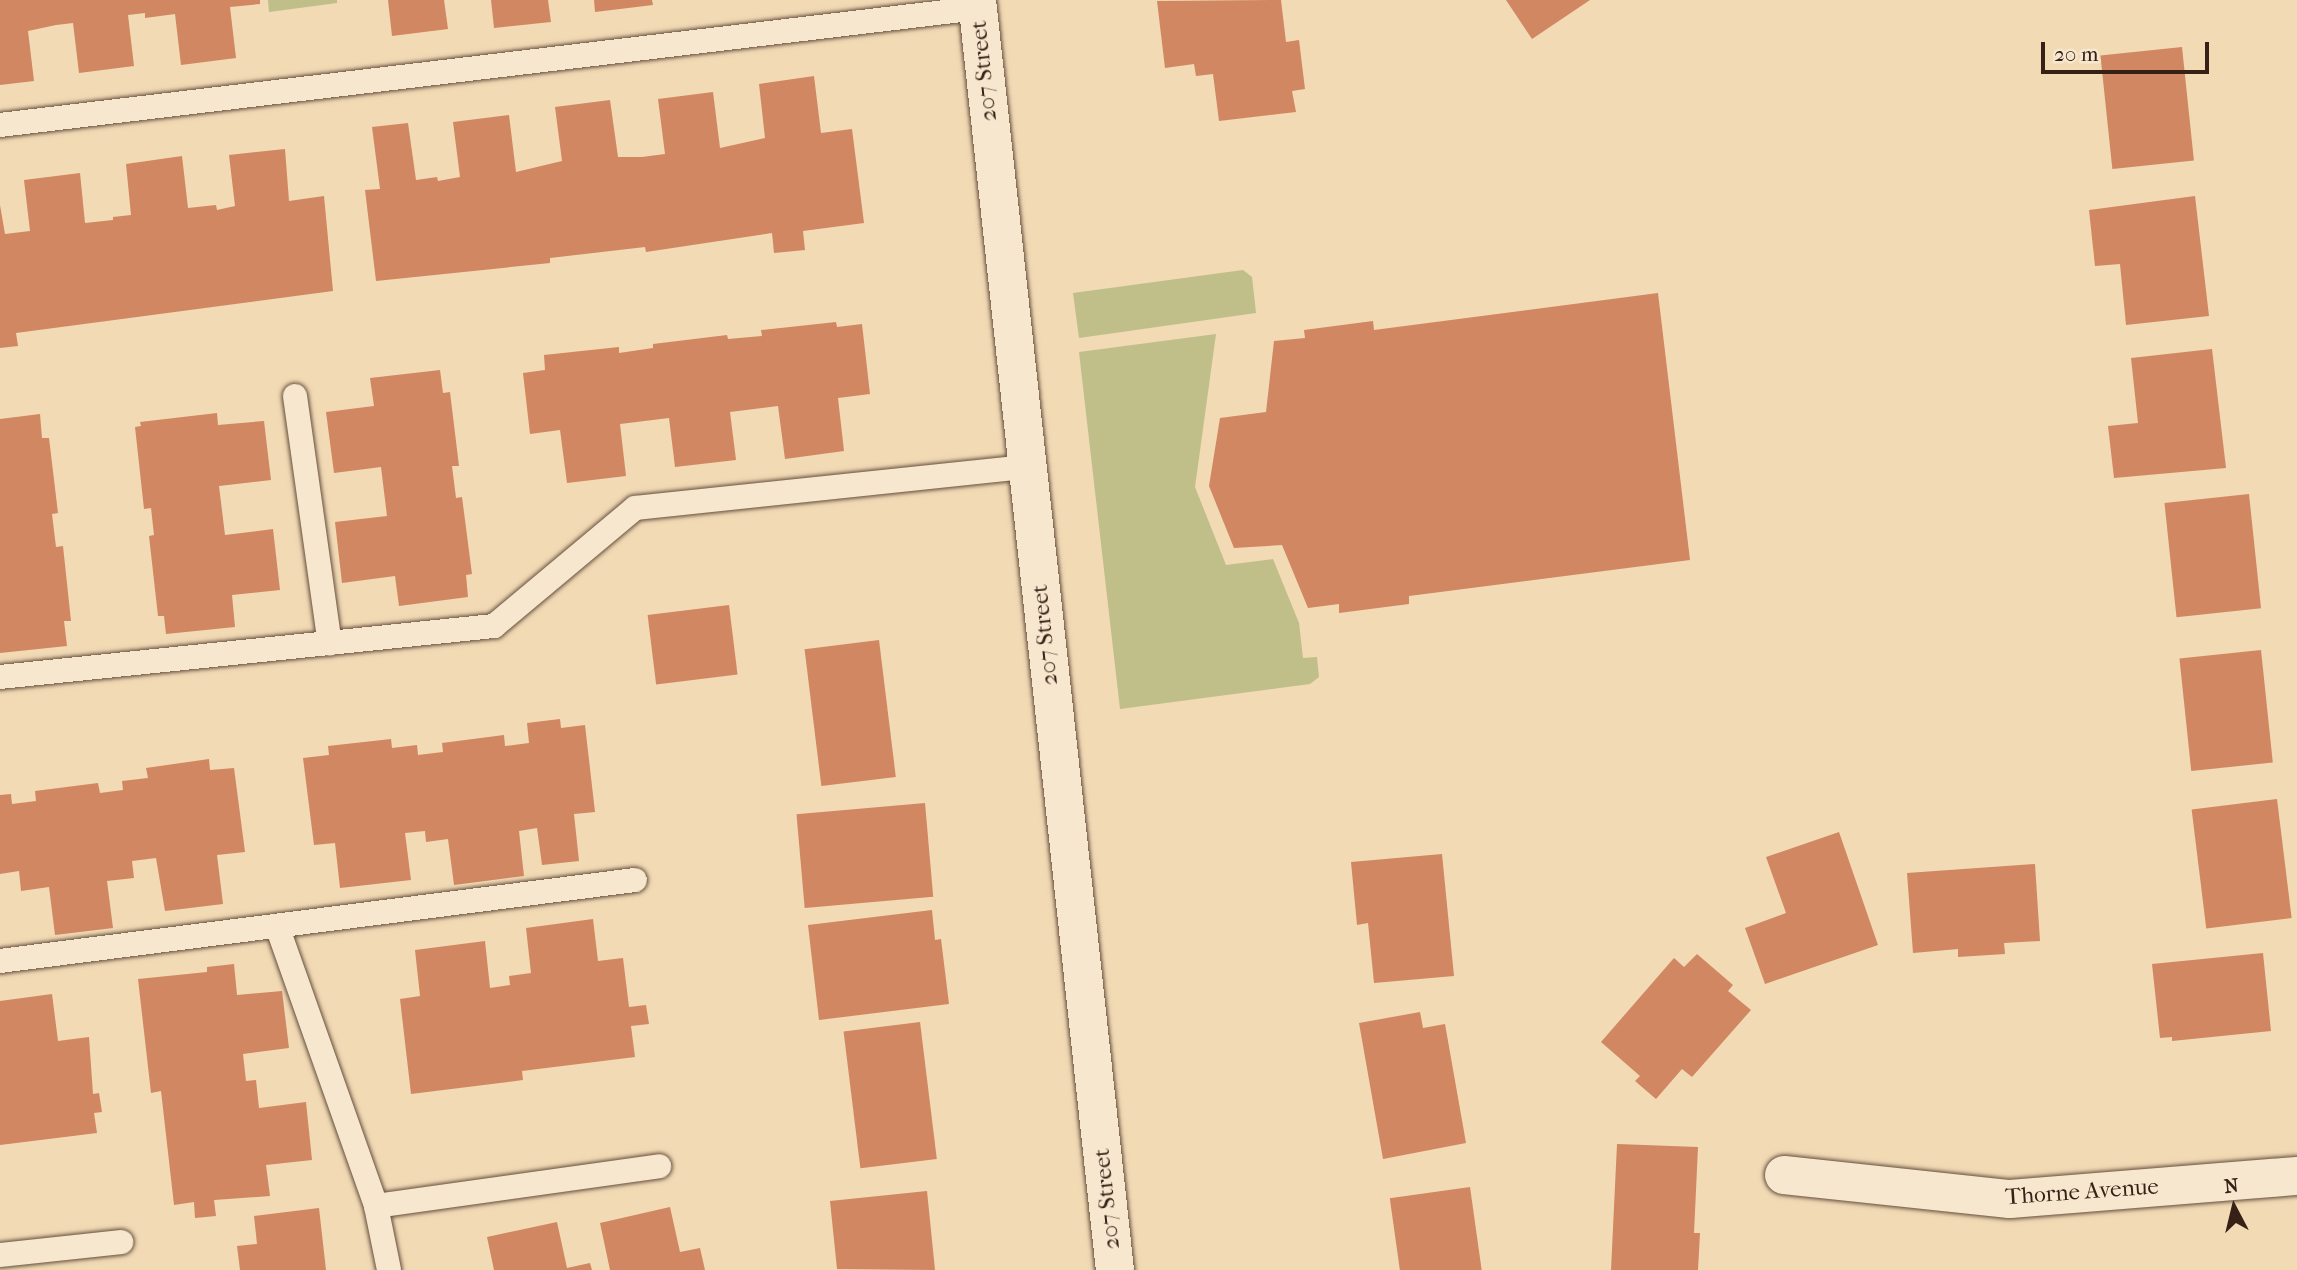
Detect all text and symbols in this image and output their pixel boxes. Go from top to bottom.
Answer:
street label: 207 Street [965,19,1003,123]
scale bar [2045,28,2213,72]
text: 20 m [2054,42,2098,66]
street label: 207 Street [1026,583,1064,687]
street label: 207 Street [1088,1147,1126,1251]
north arrow [2199,1172,2269,1242]
street label: Thorne Avenue [2004,1173,2160,1211]
text: N [2223,1174,2240,1198]

